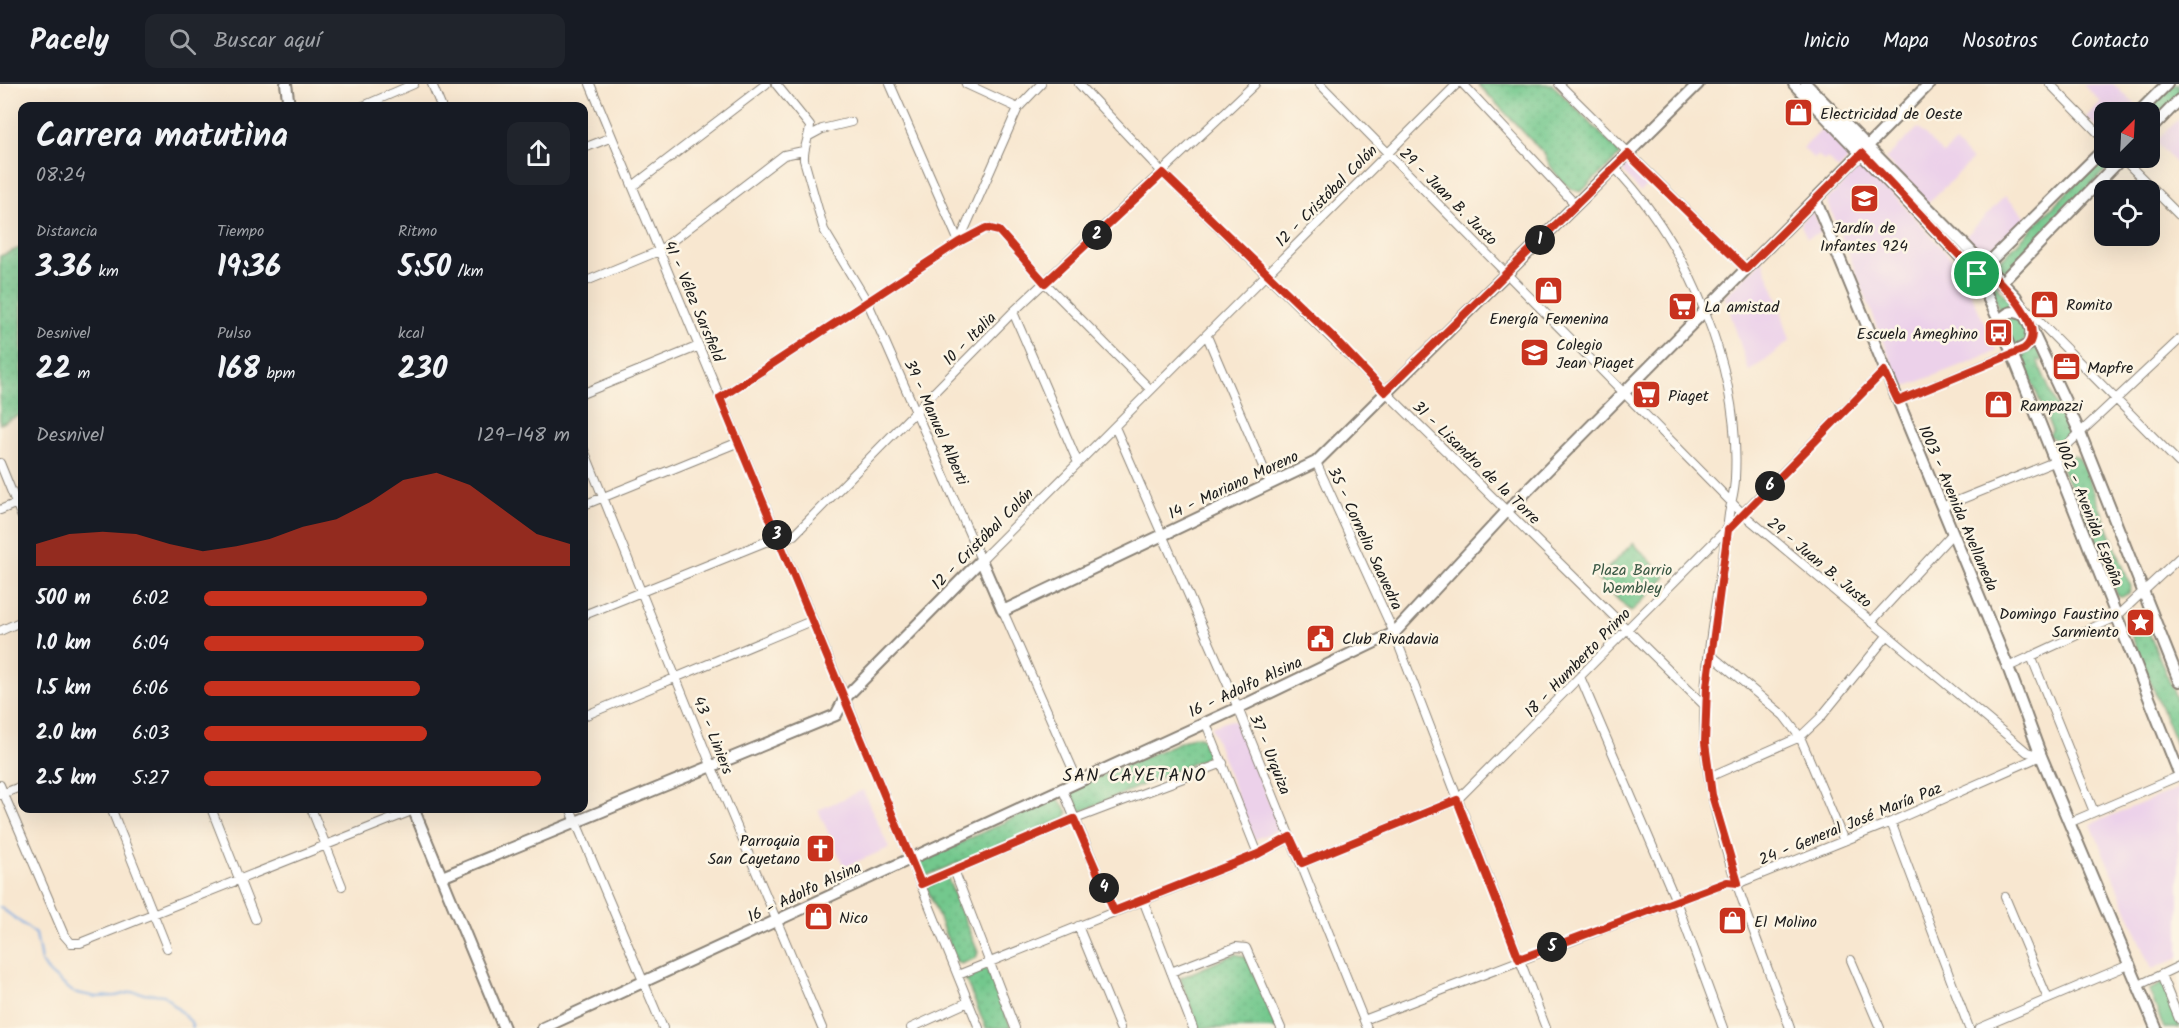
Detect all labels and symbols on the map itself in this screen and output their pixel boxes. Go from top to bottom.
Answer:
shop icon: Electricidad de Oeste [1783,97,1815,129]
place label: Electricidad de Oeste [1820,102,1963,127]
north arrow [2094,102,2160,168]
street label: 12 - Cristóbal Colón [1270,139,1384,253]
street label: 29 - Juan B. Justo [1393,142,1503,252]
school or university icon: Jardín de Infantes 924 [1848,183,1880,215]
place label: Jardín de Infantes 924 [1820,216,1908,259]
pin: 2 [1082,220,1112,250]
pin: 1 [1525,225,1555,255]
street label: 41 - Vélez Sarsfield [657,237,731,367]
pin [1951,248,2002,299]
shop icon: Energía Femenina [1533,274,1565,306]
shop icon: Romito [2029,288,2061,320]
supermarket icon: La amistad [1667,290,1699,322]
place label: Romito [2066,293,2113,318]
place label: La amistad [1704,295,1780,320]
street label: 10 - Italia [938,307,1003,372]
place label: Energía Femenina [1489,307,1609,332]
bus stop icon: Escuela Ameghino [1983,317,2015,349]
place label: Escuela Ameghino [1857,322,1978,347]
place label: Colegio Jean Piaget [1556,333,1635,376]
school or university icon: Colegio Jean Piaget [1519,337,1551,369]
office icon: Mapfre [2050,351,2082,383]
street label: 39 - Manuel Alberti [897,356,975,491]
place label: Mapfre [2087,356,2133,381]
supermarket icon: Piaget [1631,379,1663,411]
place label: Piaget [1668,384,1710,409]
shop icon: Rampazzi [1983,389,2015,421]
place label: Rampazzi [2020,394,2084,419]
street label: 31 - Lisandro de la Torre [1406,395,1546,531]
street label: 1003 - Avenida Avellaneda [1911,422,2004,596]
street label: 1002 - Avenida España [2048,437,2129,590]
street label: 14 - Mariano Moreno [1164,444,1303,527]
street label: 35 - Cornelio Saavedra [1320,463,1409,614]
pin: 6 [1755,471,1785,501]
street label: 12 - Cristóbal Colón [926,482,1040,596]
street label: 29 - Juan B. Justo [1761,512,1877,615]
pin: 3 [762,520,792,550]
park label: Plaza Barrio Wembley [1592,558,1672,601]
street label: 18 - Humberto Primo [1519,602,1637,724]
place label: Domingo Faustino Sarmiento [1999,602,2119,645]
place icon: Domingo Faustino Sarmiento [2124,606,2156,638]
public building icon: Club Rivadavia [1305,622,1337,654]
place label: Club Rivadavia [1342,627,1439,652]
street label: 16 - Adolfo Alsina [1185,650,1307,725]
street label: 43 - Liniers [686,693,740,779]
street label: 37 - Urquiza [1242,710,1297,799]
district label: SAN CAYETANO [1063,762,1207,791]
street label: 24 - General José María Paz [1755,776,1946,873]
place label: Parroquia San Cayetano [708,829,800,872]
church icon: Parroquia San Cayetano [805,833,837,865]
street label: 16 - Adolfo Alsina [744,855,866,930]
pin: 4 [1089,873,1119,903]
shop icon: Nico [802,901,834,933]
shop icon: El Molino [1717,905,1749,937]
place label: Nico [839,906,868,931]
place label: El Molino [1754,910,1817,935]
pin: 5 [1537,932,1567,962]

